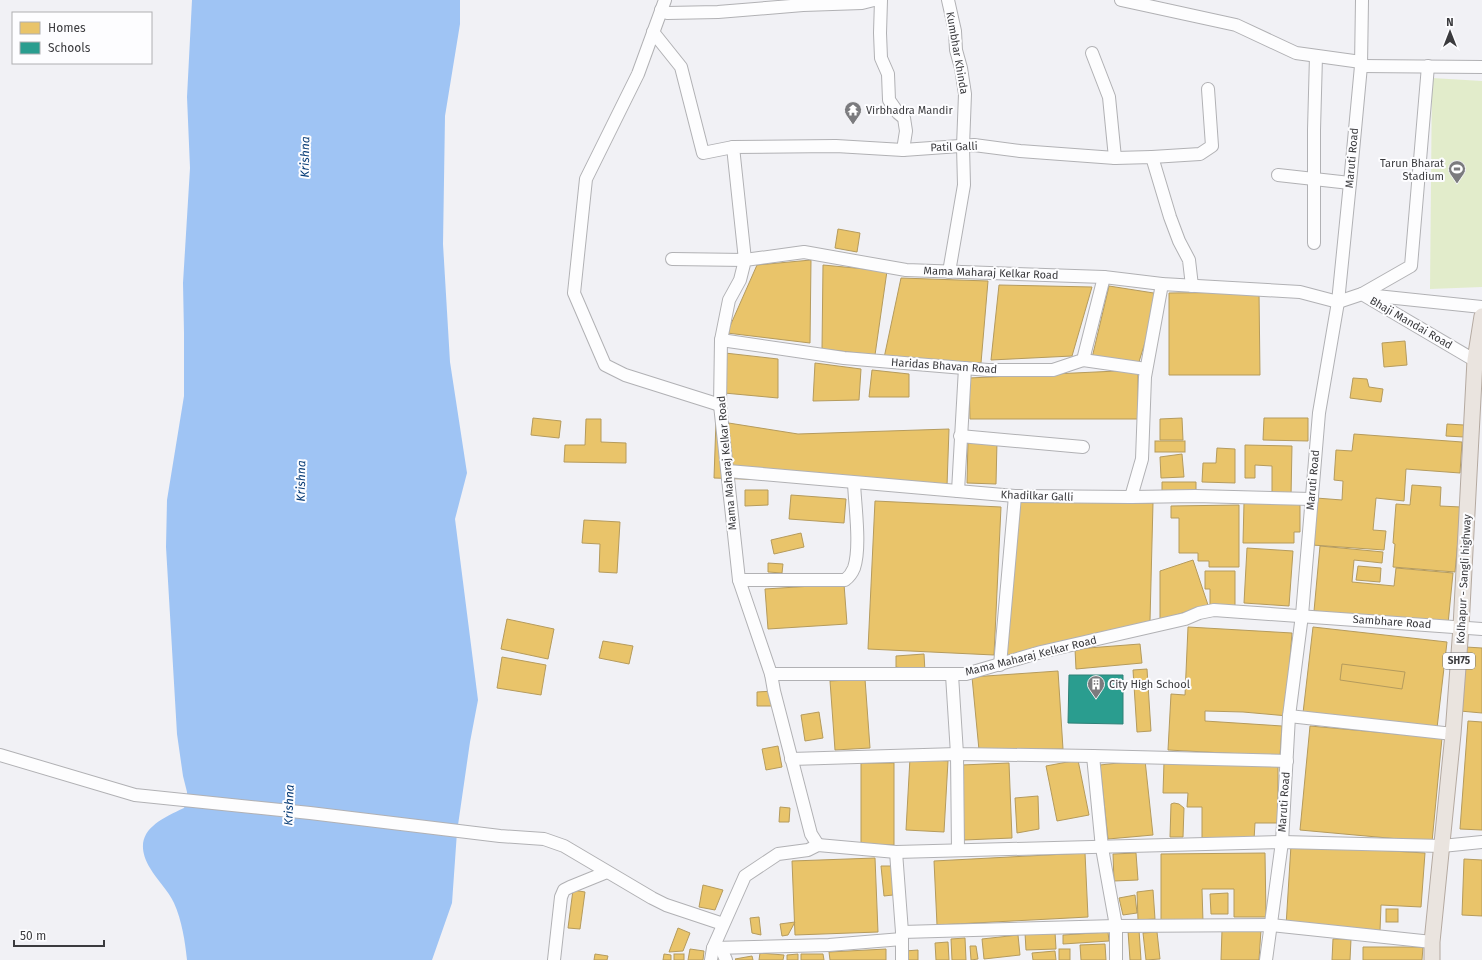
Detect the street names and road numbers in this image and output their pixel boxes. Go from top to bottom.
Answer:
street label: Kumbhar Khinda [943,11,971,95]
street label: Maruti Road [1343,127,1361,189]
street label: Patil Galli [930,140,978,154]
street label: Mama Maharaj Kelkar Road [923,264,1059,282]
street label: Bhaji Mandai Road [1367,294,1455,352]
street label: Haridas Bhavan Road [891,356,997,376]
street label: Mama Maharaj Kelkar Road [715,395,739,531]
street label: Maruti Road [1304,449,1322,511]
street label: Khadilkar Galli [1000,488,1074,504]
street label: Kolhapur - Sangli highway [1454,513,1474,644]
street label: Sambhare Road [1352,613,1432,631]
street label: Mama Maharaj Kelkar Road [964,633,1098,679]
road number: SH75 [1443,653,1475,669]
street label: Maruti Road [1275,771,1293,833]

